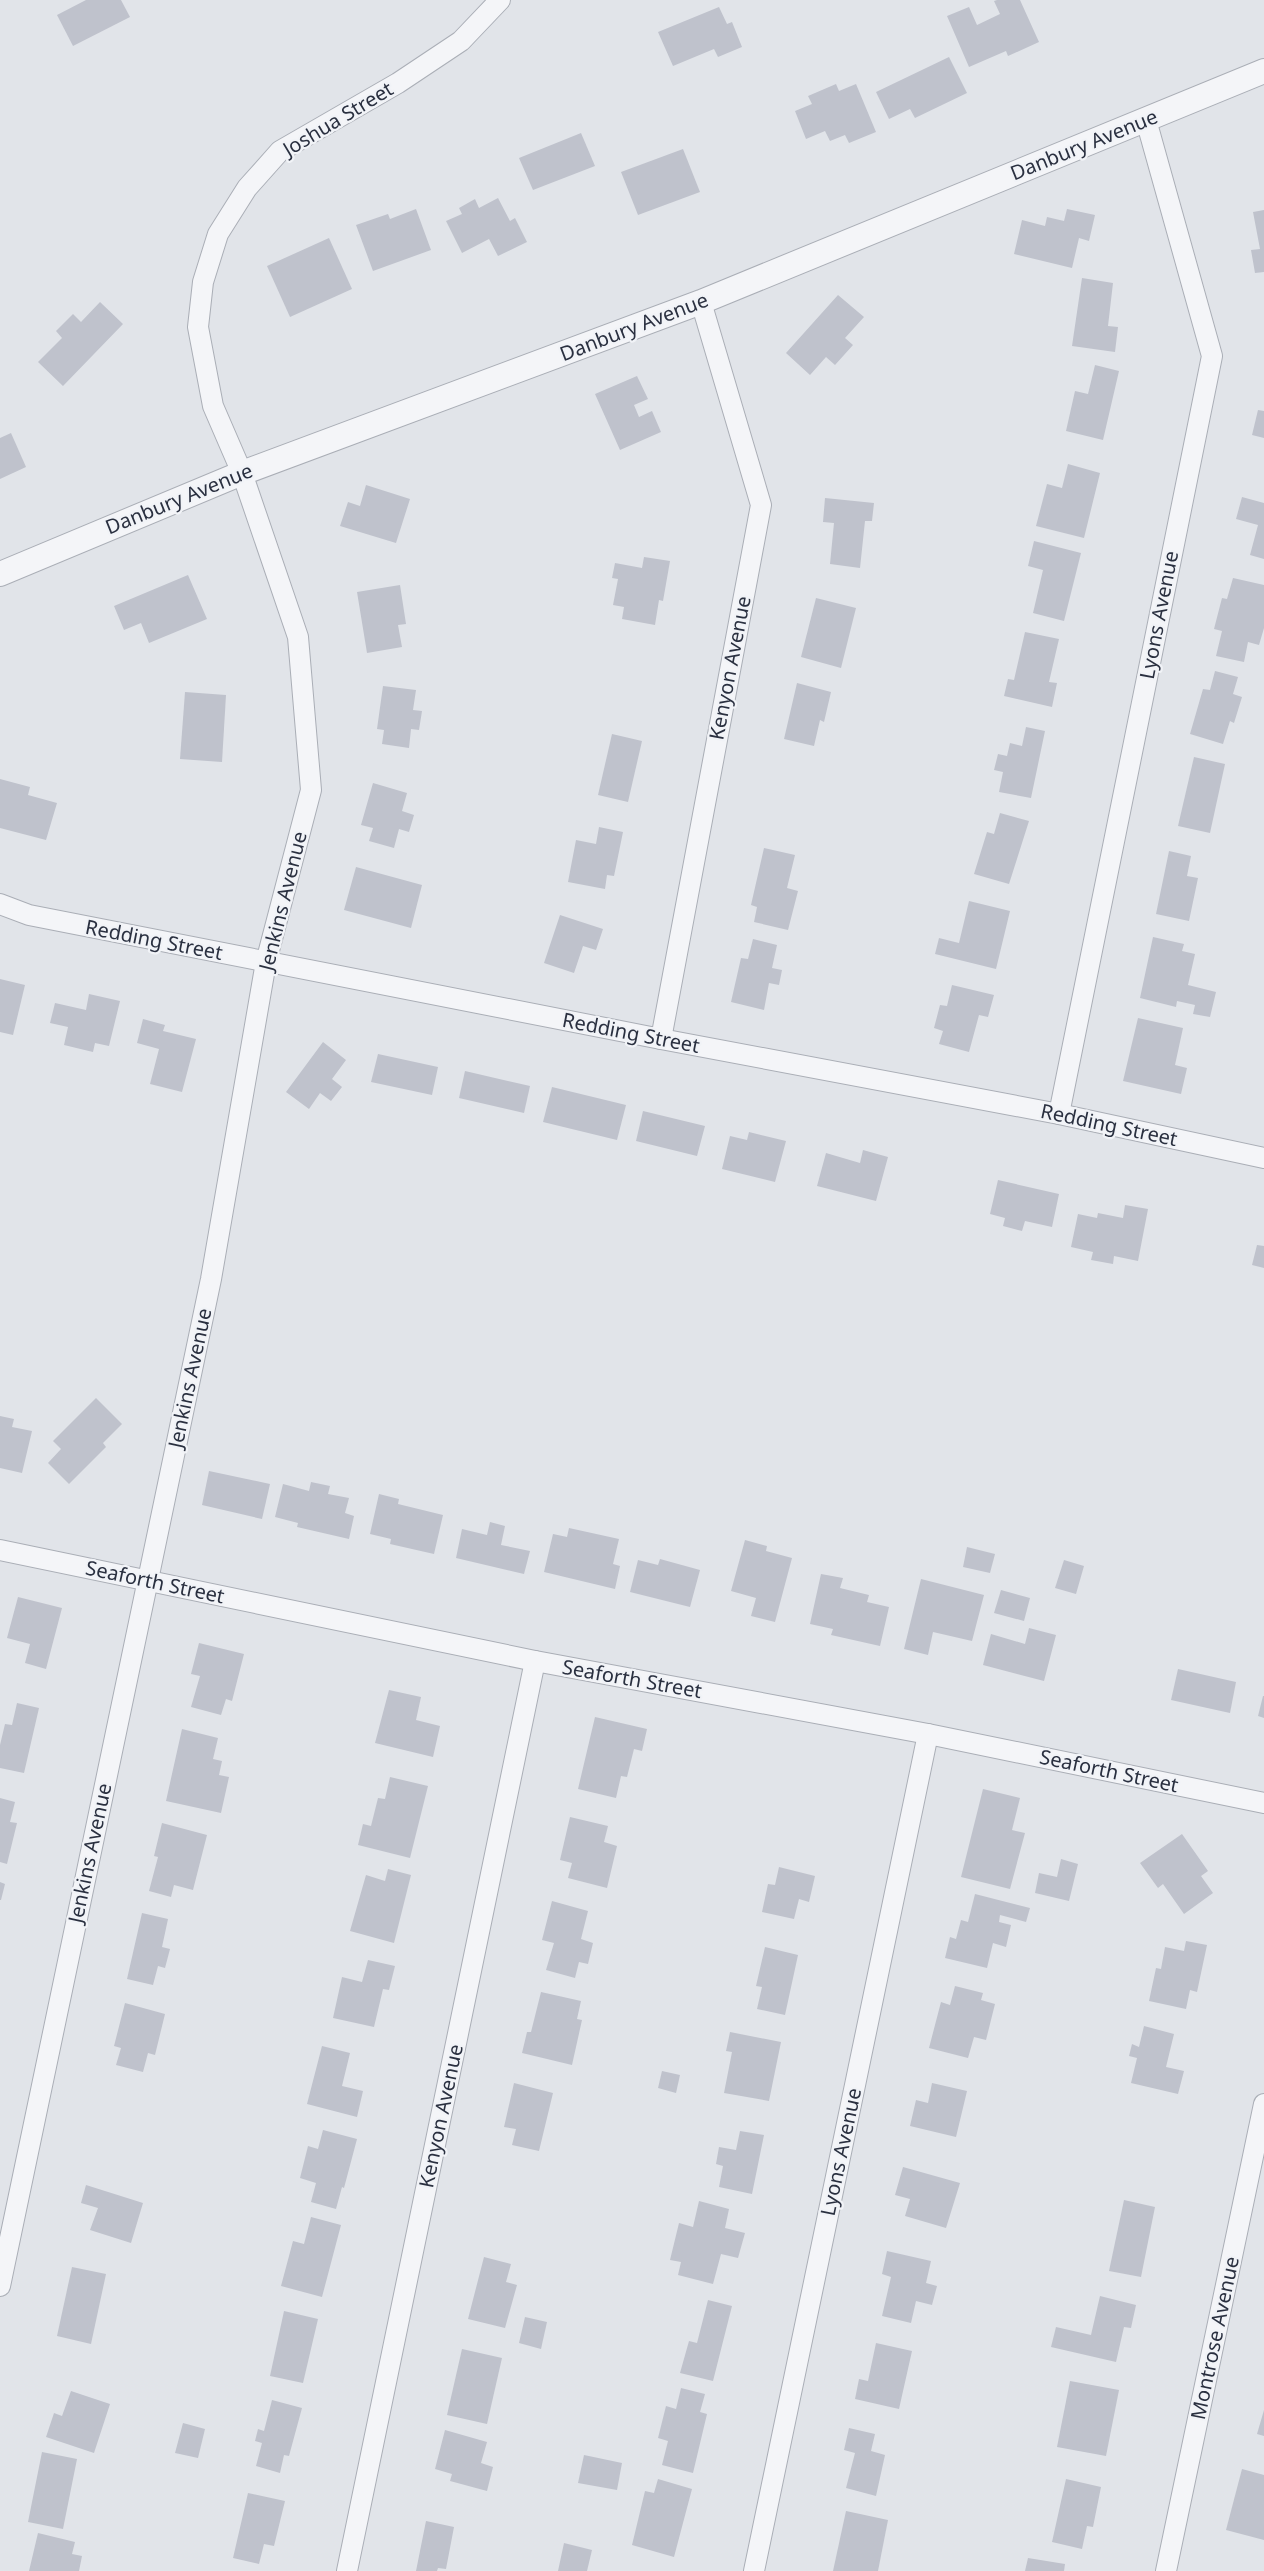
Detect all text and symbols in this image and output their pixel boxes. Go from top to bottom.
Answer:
street label: Joshua Street [276,75,398,163]
street label: Danbury Avenue [1006,103,1162,186]
street label: Danbury Avenue [556,286,712,367]
street label: Danbury Avenue [101,457,257,540]
street label: Lyons Avenue [1133,548,1184,681]
street label: Kenyon Avenue [702,594,757,742]
street label: Jenkins Avenue [252,829,313,975]
street label: Redding Street [83,913,225,966]
street label: Redding Street [560,1006,702,1059]
street label: Redding Street [1038,1097,1180,1152]
street label: Jenkins Avenue [161,1305,218,1452]
street label: Seaforth Street [83,1554,227,1609]
street label: Seaforth Street [560,1653,704,1704]
street label: Seaforth Street [1037,1743,1181,1798]
street label: Jenkins Avenue [61,1780,118,1927]
street label: Kenyon Avenue [412,2042,469,2190]
street label: Lyons Avenue [814,2085,867,2218]
street label: Montrose Avenue [1184,2254,1245,2422]

